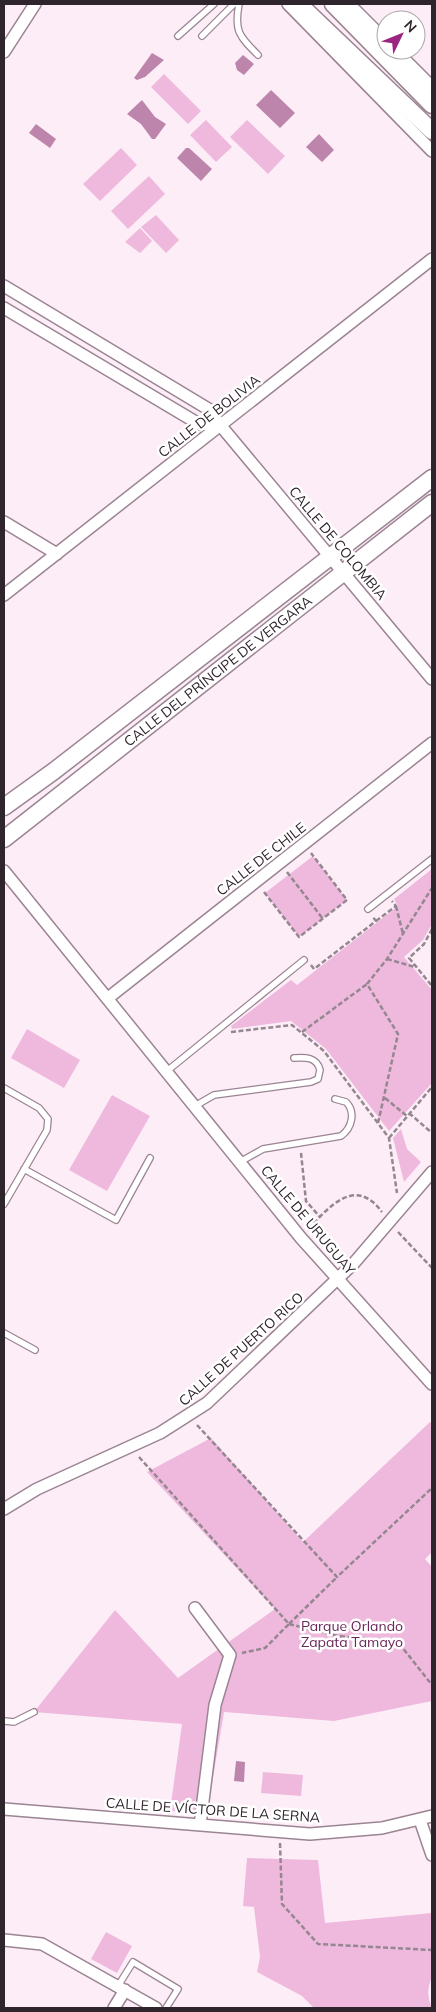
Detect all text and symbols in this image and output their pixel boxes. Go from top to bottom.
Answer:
north arrow [376,10,426,60]
text: N [400,16,421,36]
street label: CALLE DE BOLIVIA [154,370,264,461]
street label: CALLE DE COLOMBIA [285,483,391,604]
street label: CALLE DEL PRÍNCIPE DE VERGARA [120,591,316,750]
street label: CALLE DE CHILE [213,818,309,900]
street label: CALLE DE URUGUAY [257,1162,359,1279]
street label: CALLE DE PUERTO RICO [175,1288,307,1410]
park label: Parque Orlando Zapata Tamayo [301,1617,403,1651]
street label: CALLE DE VÍCTOR DE LA SERNA [105,1794,322,1827]

